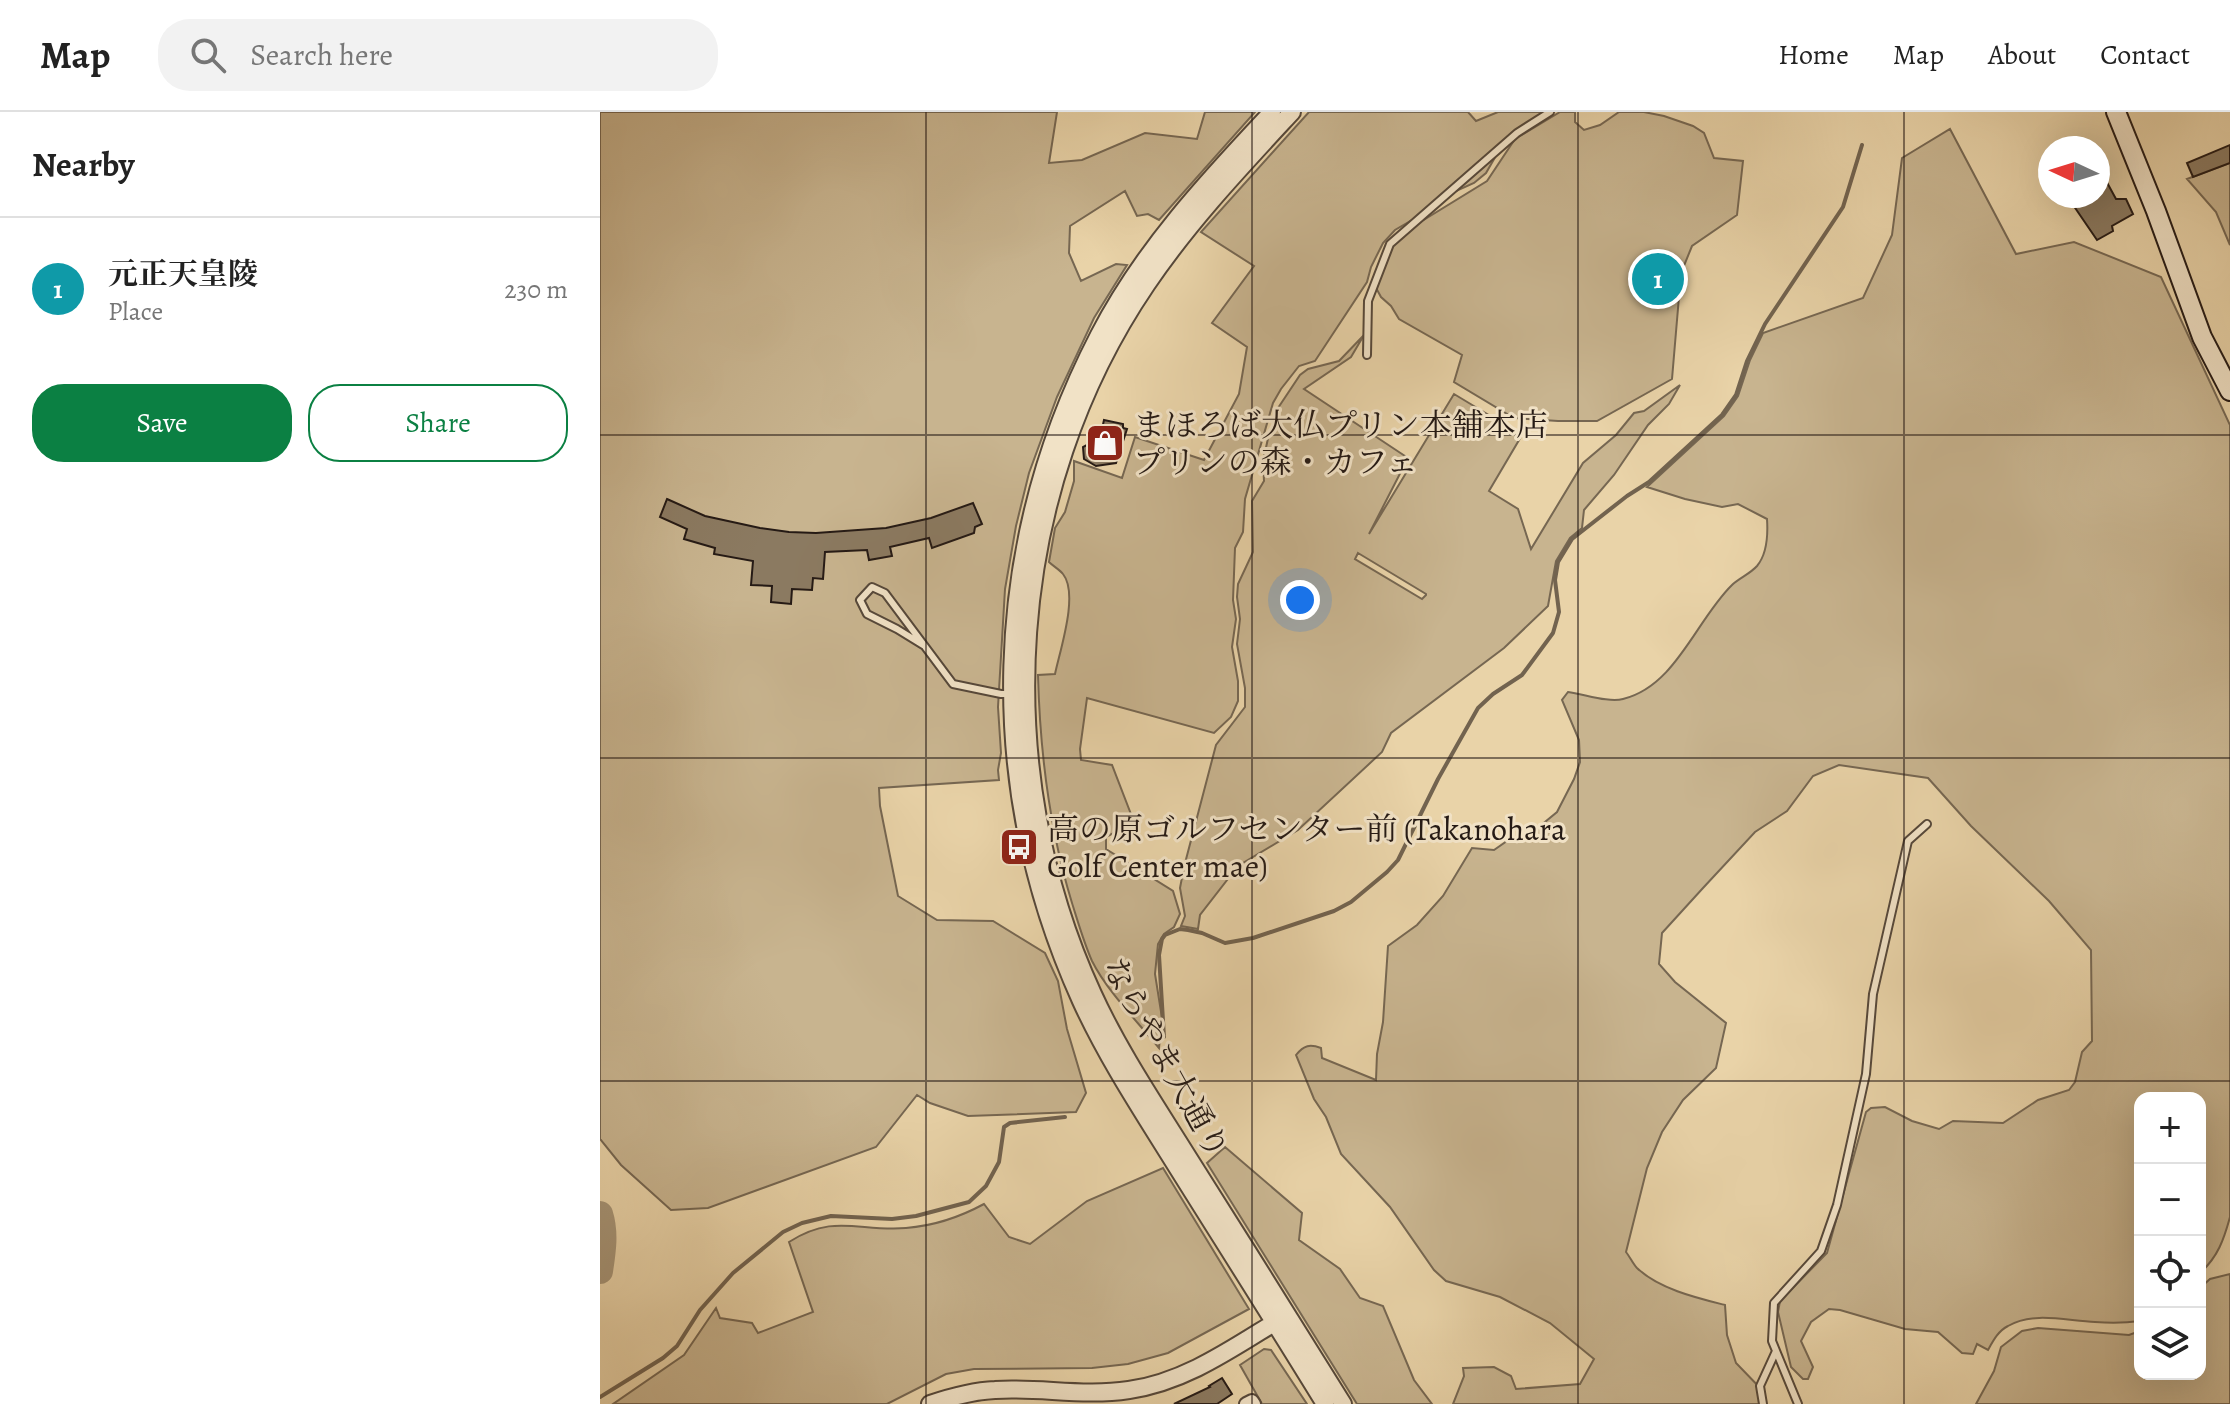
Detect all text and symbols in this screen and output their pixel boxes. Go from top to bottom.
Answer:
search box [158,19,718,91]
text: Map [40,29,110,81]
icon: search [186,33,230,77]
text: Search here [250,35,393,75]
text: Home [1778,36,1849,74]
text: Map [1893,36,1944,74]
text: About [1988,36,2056,74]
text: Contact [2100,36,2190,74]
north arrow [2038,136,2110,208]
text: Nearby [32,141,135,188]
pin: 1 [1632,249,1684,309]
text: 元正天皇陵 [108,254,258,294]
text: 1 [53,272,63,307]
text: 230 m [504,272,568,307]
text: Place [108,294,163,329]
button: Save [32,384,292,462]
button: Share [308,384,568,462]
place label: まほろば大仏プリン本舗本店 プリンの森・カフェ [1133,403,1548,484]
shop icon: まほろば大仏プリン本舗本店 プリンの森・カフェ [1084,422,1126,464]
your location [1280,580,1320,620]
place label: 高の原ゴルフセンター前 (Takanohara Golf Center mae) [1047,807,1566,888]
bus stop icon: 高の原ゴルフセンター前 (Takanohara Golf Center mae) [998,826,1040,868]
street label: ならやま大通り [1092,949,1240,1167]
map controls [2134,1092,2206,1380]
button: + [2134,1092,2206,1164]
button: − [2134,1164,2206,1236]
button: locate [2134,1236,2206,1308]
button: layers [2134,1308,2206,1380]

